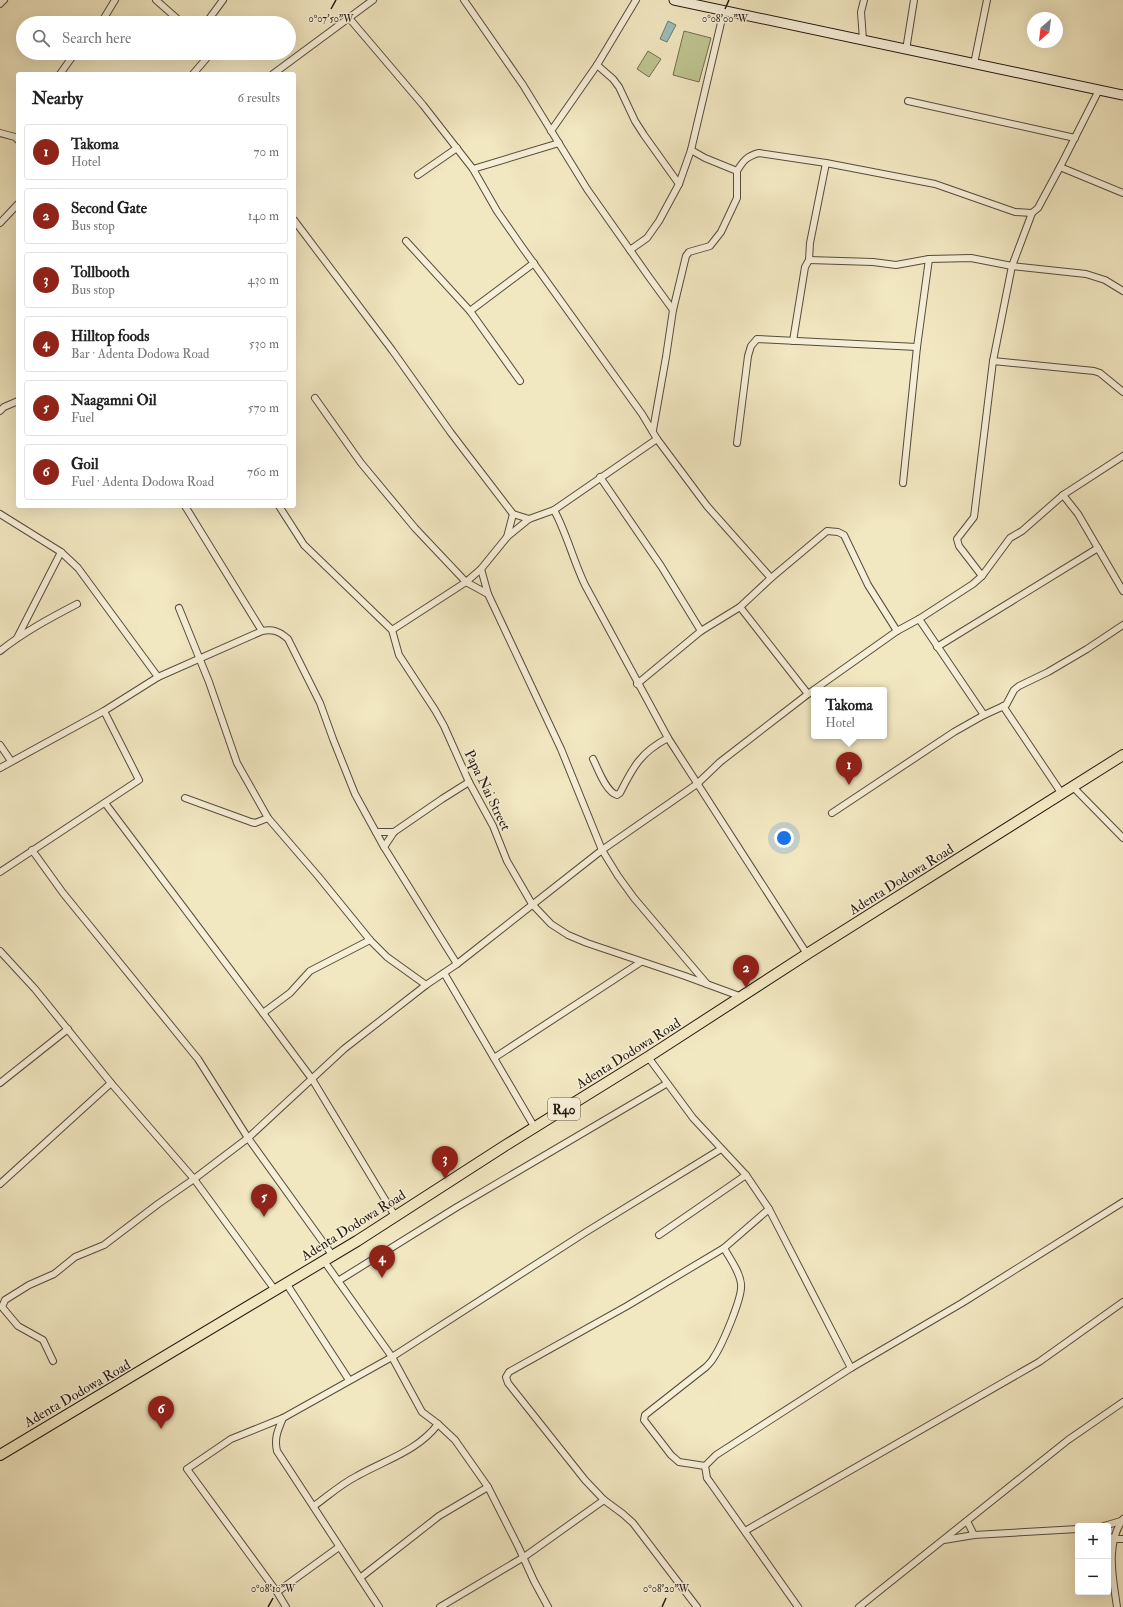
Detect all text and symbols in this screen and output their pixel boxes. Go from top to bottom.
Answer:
north arrow [1027,12,1063,48]
text: 0°07'50"W [309,13,354,25]
text: 0°08'00"W [702,13,749,25]
search box [16,16,296,60]
icon: search [30,27,52,49]
text: Search here [62,29,131,48]
text: Nearby [32,88,83,109]
text: 6 results [237,90,280,106]
text: Takoma [71,135,119,154]
text: 1 [44,144,48,160]
text: 70 m [254,144,279,160]
text: Hotel [71,154,101,170]
text: Second Gate [71,199,147,218]
text: 2 [43,208,49,224]
text: 140 m [248,208,279,224]
text: Bus stop [71,218,115,234]
text: Tollbooth [71,263,130,282]
text: 3 [44,272,49,288]
text: 430 m [248,272,279,288]
text: Bus stop [71,282,115,298]
text: Hilltop foods [71,327,149,346]
text: 4 [42,336,50,352]
text: 530 m [249,336,279,352]
text: Bar · Adenta Dodowa Road [71,346,209,362]
text: Naagamni Oil [71,391,157,410]
text: 5 [43,400,49,416]
text: 570 m [248,400,279,416]
text: Fuel [71,410,94,426]
text: Goil [71,455,99,474]
text: 6 [43,464,49,480]
text: 760 m [247,464,279,480]
text: Fuel · Adenta Dodowa Road [71,474,214,490]
popup [811,687,887,739]
text: Takoma [825,696,873,715]
text: Hotel [825,715,855,731]
street label: Papa Nai Street [460,747,515,834]
pin: 1 [836,752,862,785]
your location [774,828,794,848]
street label: Adenta Dodowa Road [845,840,957,919]
pin: 2 [733,955,759,988]
street label: Adenta Dodowa Road [572,1014,684,1093]
road number: R40 [548,1098,580,1120]
pin: 3 [432,1146,458,1179]
pin: 5 [251,1184,277,1217]
street label: Adenta Dodowa Road [297,1186,409,1265]
pin: 4 [369,1245,395,1278]
street label: Adenta Dodowa Road [20,1356,134,1431]
pin: 6 [148,1396,174,1429]
map controls [1075,1523,1111,1595]
button: + [1075,1523,1111,1559]
button: − [1075,1559,1111,1595]
text: 0°08'10"W [251,1583,296,1595]
text: 0°08'20"W [643,1583,690,1595]

